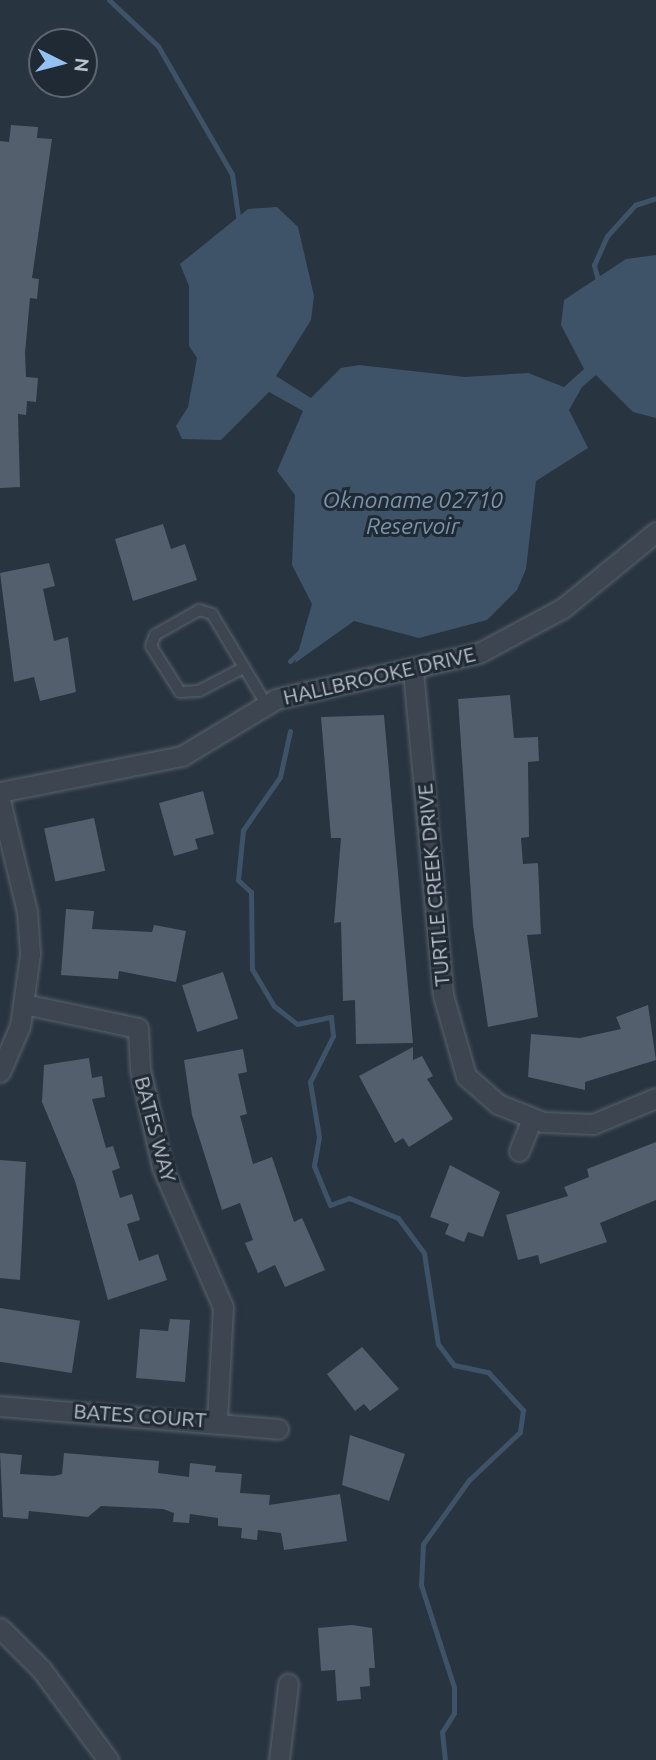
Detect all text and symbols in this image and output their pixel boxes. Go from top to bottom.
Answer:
north arrow [28,28,98,98]
text: N [70,57,94,73]
water label: Oknoname 02710 Reservoir [323,486,503,540]
street label: HALLBROOKE DRIVE [280,641,478,709]
street label: TURTLE CREEK DRIVE [412,782,454,988]
street label: BATES WAY [130,1073,182,1185]
street label: BATES COURT [73,1398,207,1432]

